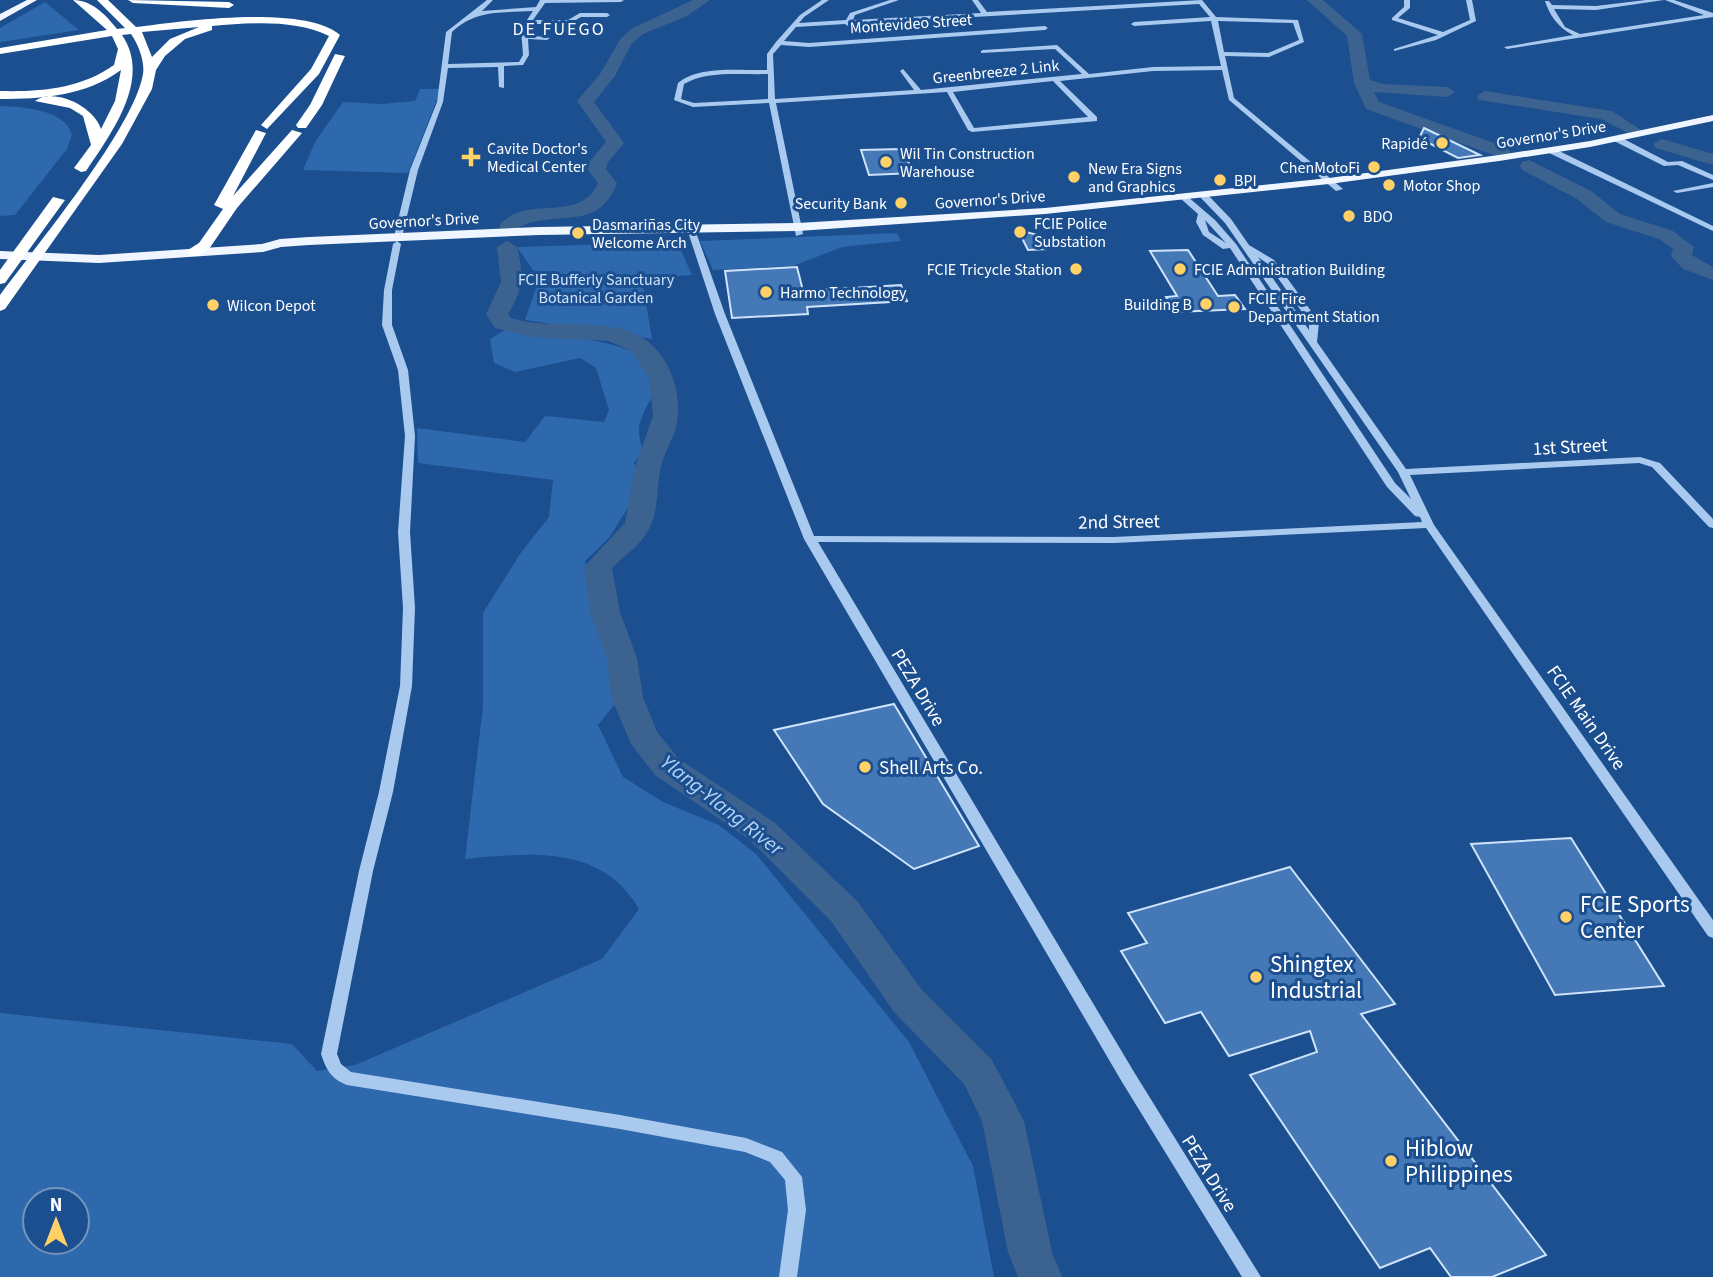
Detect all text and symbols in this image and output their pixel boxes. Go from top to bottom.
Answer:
street label: Montevideo Street [849,9,973,39]
district label: DE FUEGO [512,17,606,42]
street label: Greenbreeze 2 Link [932,54,1061,90]
street label: Governor's Drive [1495,115,1608,155]
place label: Rapidé [1381,133,1428,155]
marker: Rapidé [1434,135,1450,151]
place label: Cavite Doctor's Medical Center [487,138,588,178]
place label: Wil Tin Construction Warehouse [900,143,1035,183]
marker: Cavite Doctor's Medical Center [461,147,481,167]
marker: Wil Tin Construction Warehouse [878,154,894,170]
place label: ChenMotoFi [1280,157,1360,179]
place label: New Era Signs and Graphics [1088,158,1182,198]
marker: ChenMotoFi [1366,159,1382,175]
marker: New Era Signs and Graphics [1066,169,1082,185]
place label: BPI [1234,170,1257,192]
marker: BPI [1212,172,1228,188]
place label: Motor Shop [1403,175,1481,197]
marker: Motor Shop [1381,177,1397,193]
street label: Governor's Drive [934,185,1046,215]
place label: Security Bank [795,193,887,215]
marker: Security Bank [893,195,909,211]
place label: BDO [1363,206,1393,228]
street label: Governor's Drive [368,207,480,235]
marker: BDO [1341,208,1357,224]
place label: FCIE Police Substation [1034,213,1107,253]
place label: Dasmariñas City Welcome Arch [592,214,701,254]
marker: FCIE Police Substation [1012,224,1028,240]
marker: Dasmariñas City Welcome Arch [570,225,586,241]
place label: FCIE Tricycle Station [927,259,1062,281]
place label: FCIE Administration Building [1194,259,1385,281]
marker: FCIE Tricycle Station [1068,261,1084,277]
marker: FCIE Administration Building [1172,261,1188,277]
park label: FCIE Bufferly Sanctuary Botanical Garden [518,269,675,309]
place label: Harmo Technology [780,282,907,304]
marker: Harmo Technology [758,284,774,300]
place label: FCIE Fire Department Station [1248,288,1380,328]
place label: Building B [1124,294,1192,316]
place label: Wilcon Depot [227,295,316,317]
marker: Building B [1198,296,1214,312]
marker: Wilcon Depot [205,297,221,313]
marker: FCIE Fire Department Station [1226,299,1242,315]
street label: 1st Street [1532,432,1609,463]
street label: 2nd Street [1078,508,1161,537]
street label: PEZA Drive [884,644,951,732]
street label: FCIE Main Drive [1540,660,1632,776]
water label: Ylang-Ylang River [654,747,791,863]
place label: Shell Arts Co. [879,755,983,782]
marker: Shell Arts Co. [857,759,873,775]
place label: FCIE Sports Center [1580,888,1690,947]
marker: FCIE Sports Center [1558,909,1574,925]
place label: Shingtex Industrial [1270,948,1362,1007]
marker: Shingtex Industrial [1248,969,1264,985]
street label: PEZA Drive [1174,1130,1243,1217]
place label: Hiblow Philippines [1405,1132,1513,1191]
marker: Hiblow Philippines [1383,1153,1399,1169]
north arrow [21,1186,91,1256]
text: N [50,1192,62,1219]

